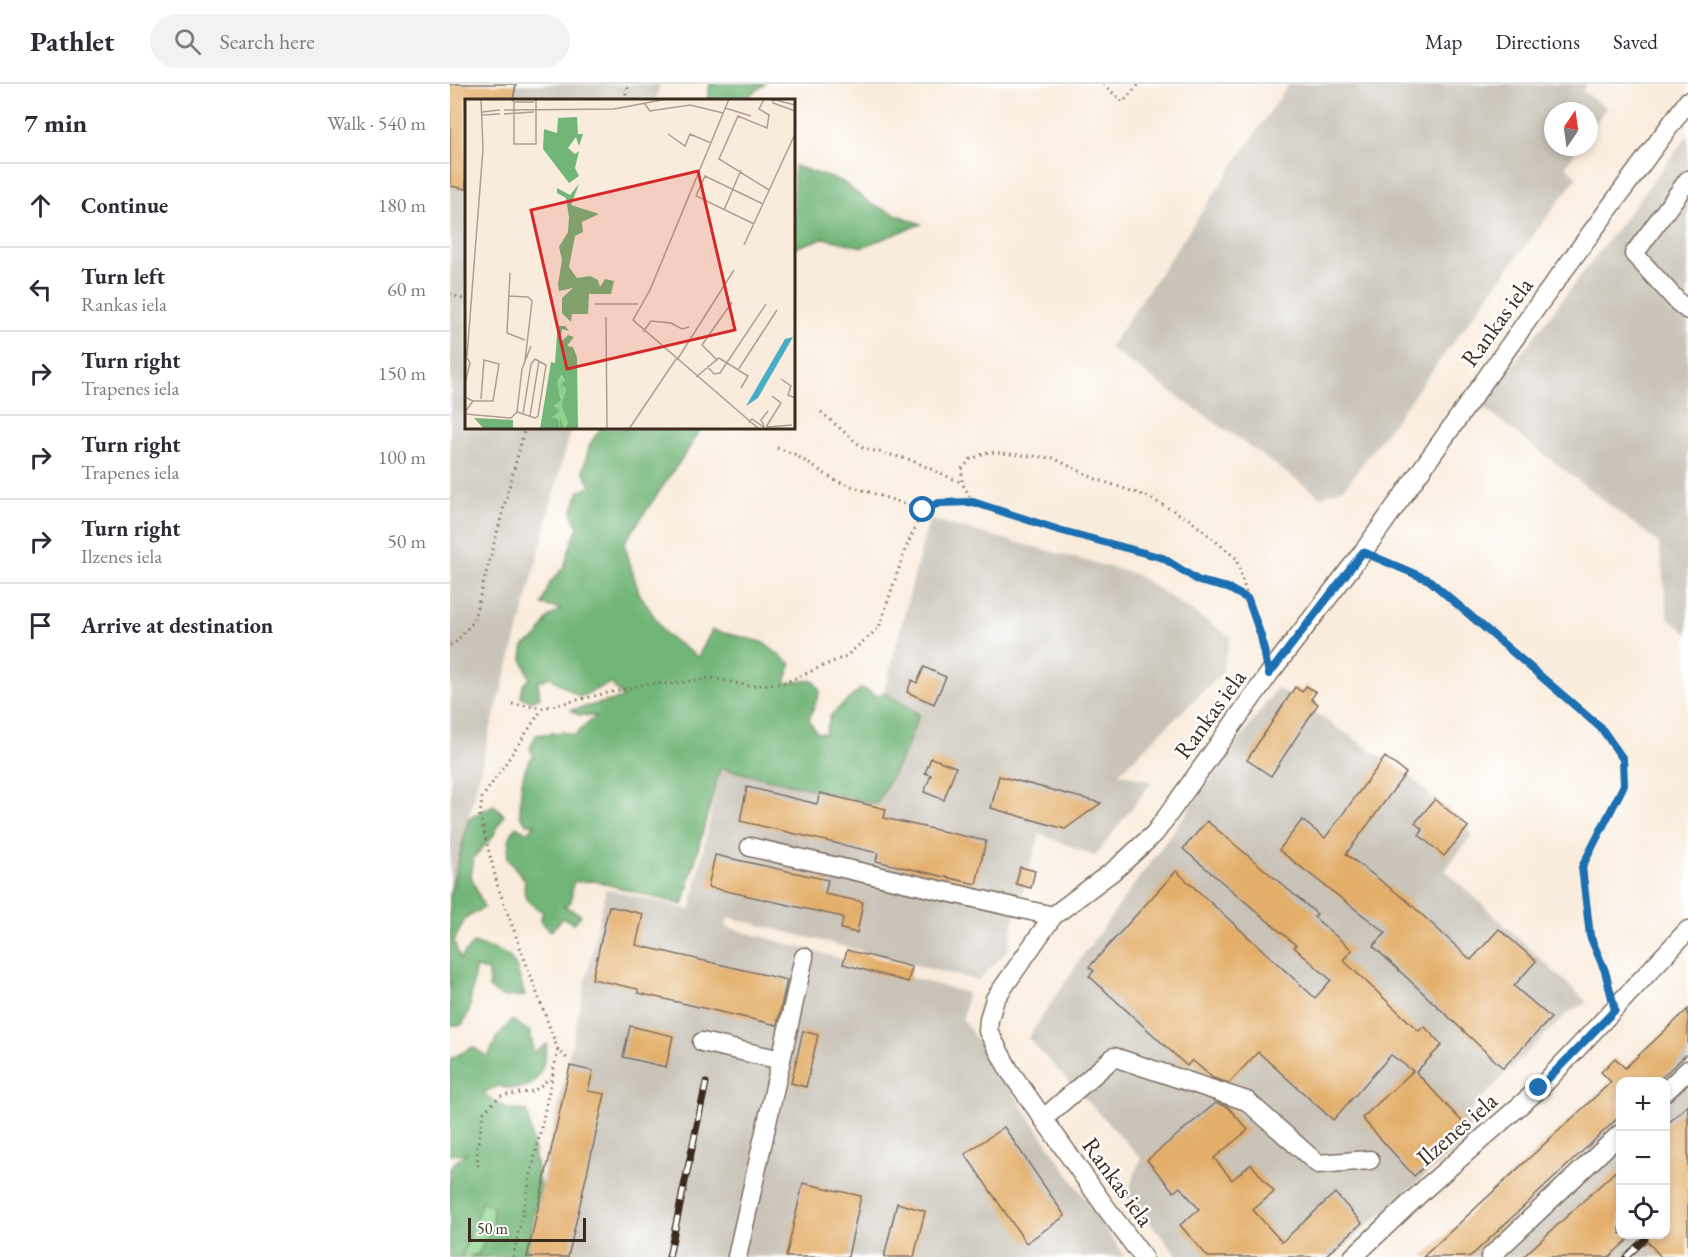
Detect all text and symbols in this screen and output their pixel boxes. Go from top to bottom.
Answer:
search box [150,14,570,68]
text: Pathlet [30,23,114,59]
icon: search [171,25,204,58]
text: Search here [219,27,315,56]
text: Map [1425,28,1462,55]
text: Directions [1495,28,1580,55]
text: Saved [1613,28,1658,55]
inset map [465,99,795,429]
north arrow [1544,102,1598,156]
text: 7 min [24,106,87,140]
text: Walk · 540 m [327,110,426,136]
icon: ahead [24,189,57,222]
text: Continue [81,191,168,220]
text: 180 m [378,192,426,218]
text: Turn left [81,262,165,291]
street label: Rankas iela [1454,270,1540,373]
icon: left [24,273,57,306]
text: 60 m [387,276,426,302]
text: Rankas iela [81,291,167,317]
text: Turn right [81,346,180,375]
icon: right [24,357,57,390]
text: 150 m [378,360,426,386]
text: Trapenes iela [81,375,180,401]
text: Turn right [81,430,180,459]
icon: right [24,441,57,474]
text: 100 m [378,444,426,470]
text: Trapenes iela [81,459,180,485]
route start [909,496,935,522]
text: Turn right [81,514,180,543]
icon: right [24,525,57,558]
text: 50 m [387,528,426,554]
text: Ilzenes iela [81,543,162,569]
icon: arrive [24,609,57,642]
text: Arrive at destination [81,611,273,640]
street label: Rankas iela [1167,662,1253,765]
route end [1525,1074,1551,1100]
map controls [1616,1077,1670,1239]
button: + [1616,1077,1670,1131]
street label: Ilzenes iela [1410,1085,1504,1172]
street label: Rankas iela [1075,1131,1162,1233]
button: − [1616,1131,1670,1185]
button: locate [1616,1185,1670,1239]
scale bar [468,1215,586,1242]
text: 50 m [477,1218,508,1239]

